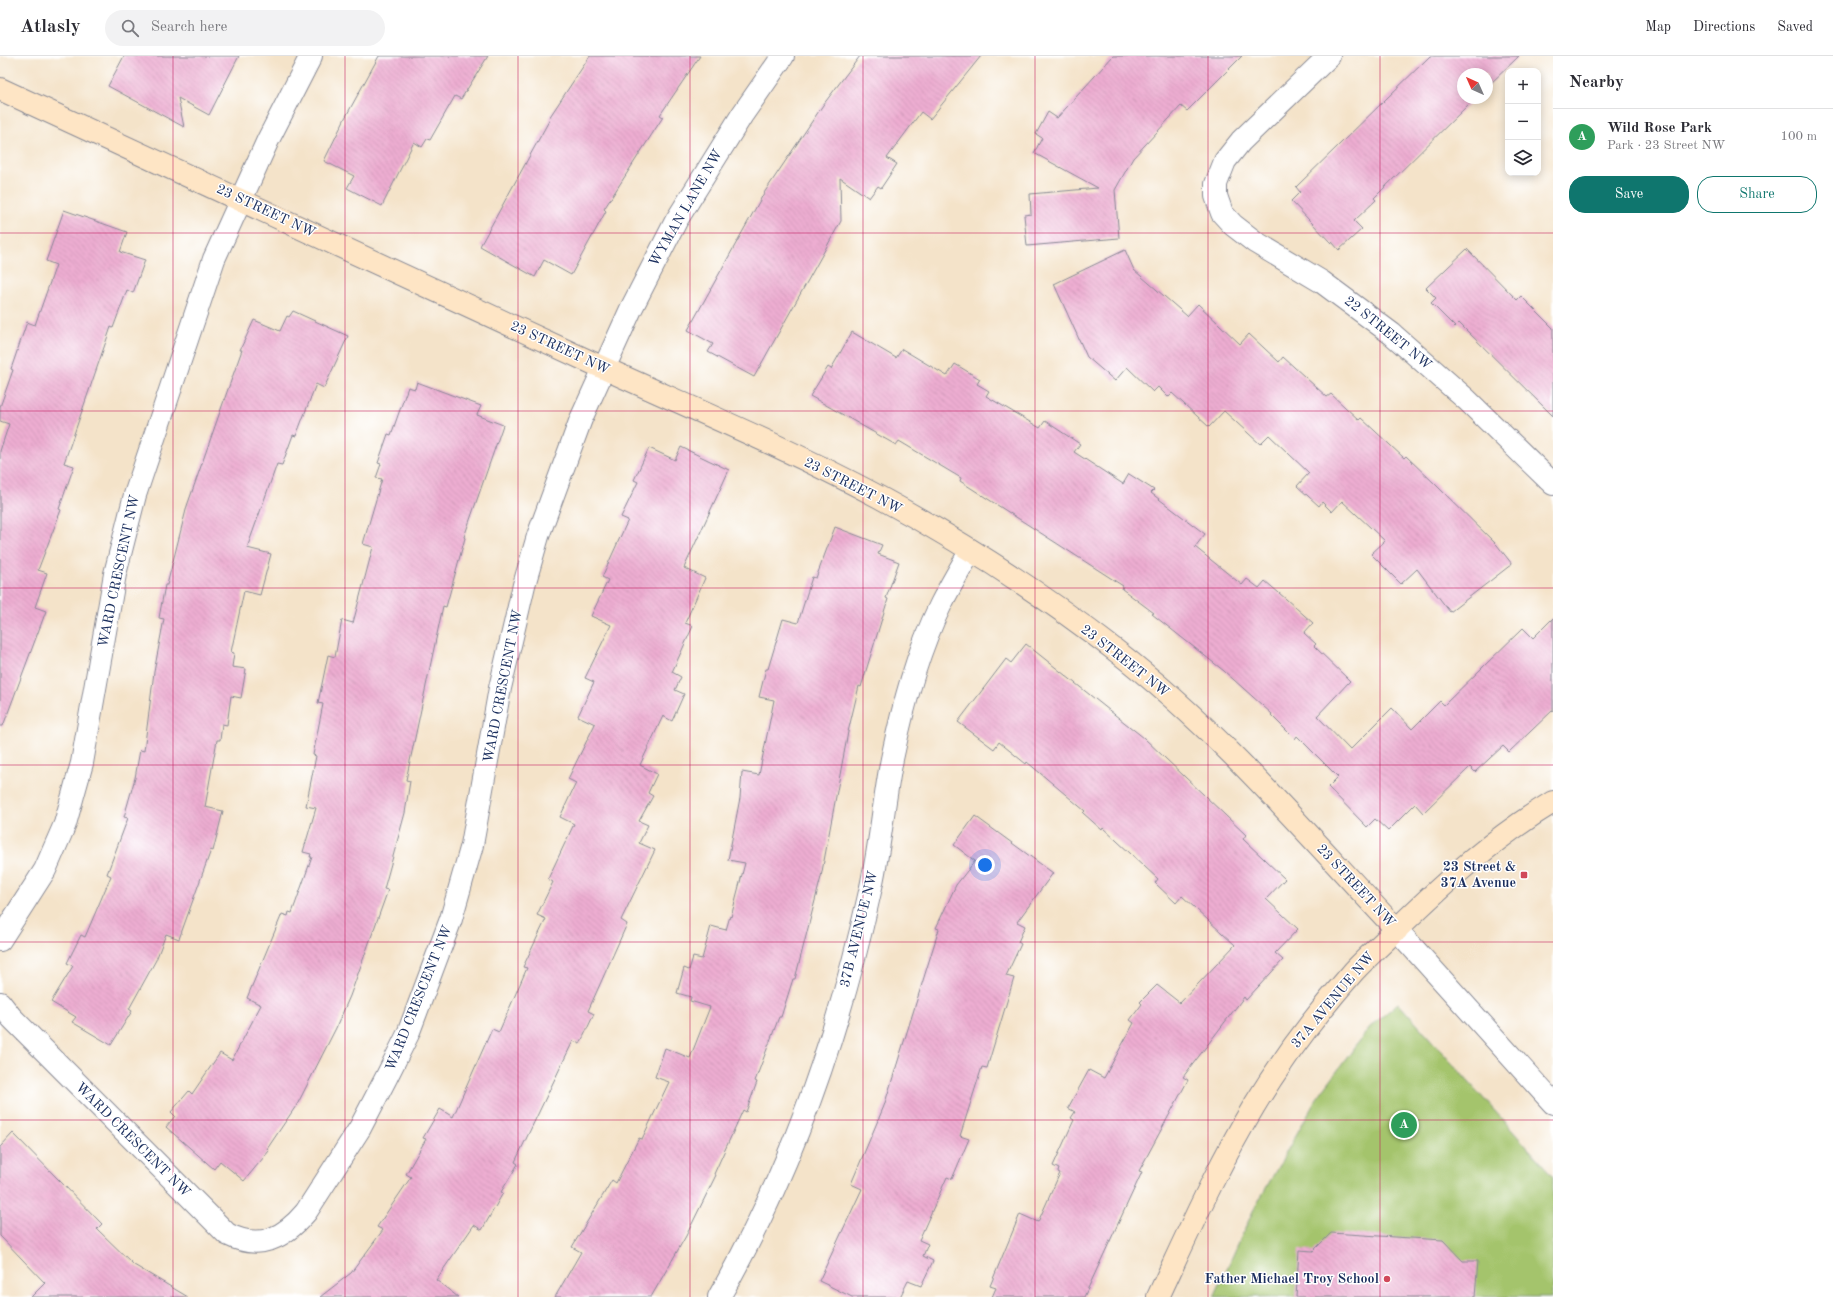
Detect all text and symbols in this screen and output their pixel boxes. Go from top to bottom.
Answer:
search box [105,10,385,46]
icon: search [119,17,141,39]
text: Atlasly [20,18,81,37]
text: Search here [151,20,228,35]
text: Map [1645,20,1671,34]
text: Directions [1693,20,1755,34]
text: Saved [1777,20,1813,34]
north arrow [1457,68,1493,104]
map controls [1505,68,1541,176]
button: + [1505,68,1541,104]
text: Nearby [1569,74,1624,91]
button: − [1505,104,1541,140]
text: Wild Rose Park [1607,121,1712,136]
text: A [1577,130,1587,143]
text: 100 m [1780,130,1817,143]
text: Park · 23 Street NW [1607,139,1725,152]
button: layers [1505,140,1541,176]
street label: WYMAN LANE NW [647,147,725,269]
button: Save [1569,176,1689,213]
button: Share [1697,176,1817,213]
street label: 23 STREET NW [214,182,318,240]
street label: 22 STREET NW [1342,294,1434,372]
street label: 23 STREET NW [508,319,612,377]
street label: 23 STREET NW [802,455,904,517]
street label: WARD CRESCENT NW [96,493,142,649]
street label: WARD CRESCENT NW [481,608,525,764]
street label: 23 STREET NW [1078,622,1172,700]
street label: 23 STREET NW [1314,842,1398,930]
your location [975,855,995,875]
place label: 23 Street & 37A Avenue [1441,860,1516,890]
street label: 37B AVENUE NW [838,869,880,989]
marker: 23 Street & 37A Avenue [1519,870,1529,880]
street label: WARD CRESCENT NW [383,923,455,1073]
street label: 37A AVENUE NW [1289,949,1377,1051]
street label: WARD CRESCENT NW [73,1080,193,1200]
pin: A [1391,1110,1417,1140]
place label: Father Michael Troy School [1205,1272,1379,1286]
marker: Father Michael Troy School [1382,1274,1392,1284]

